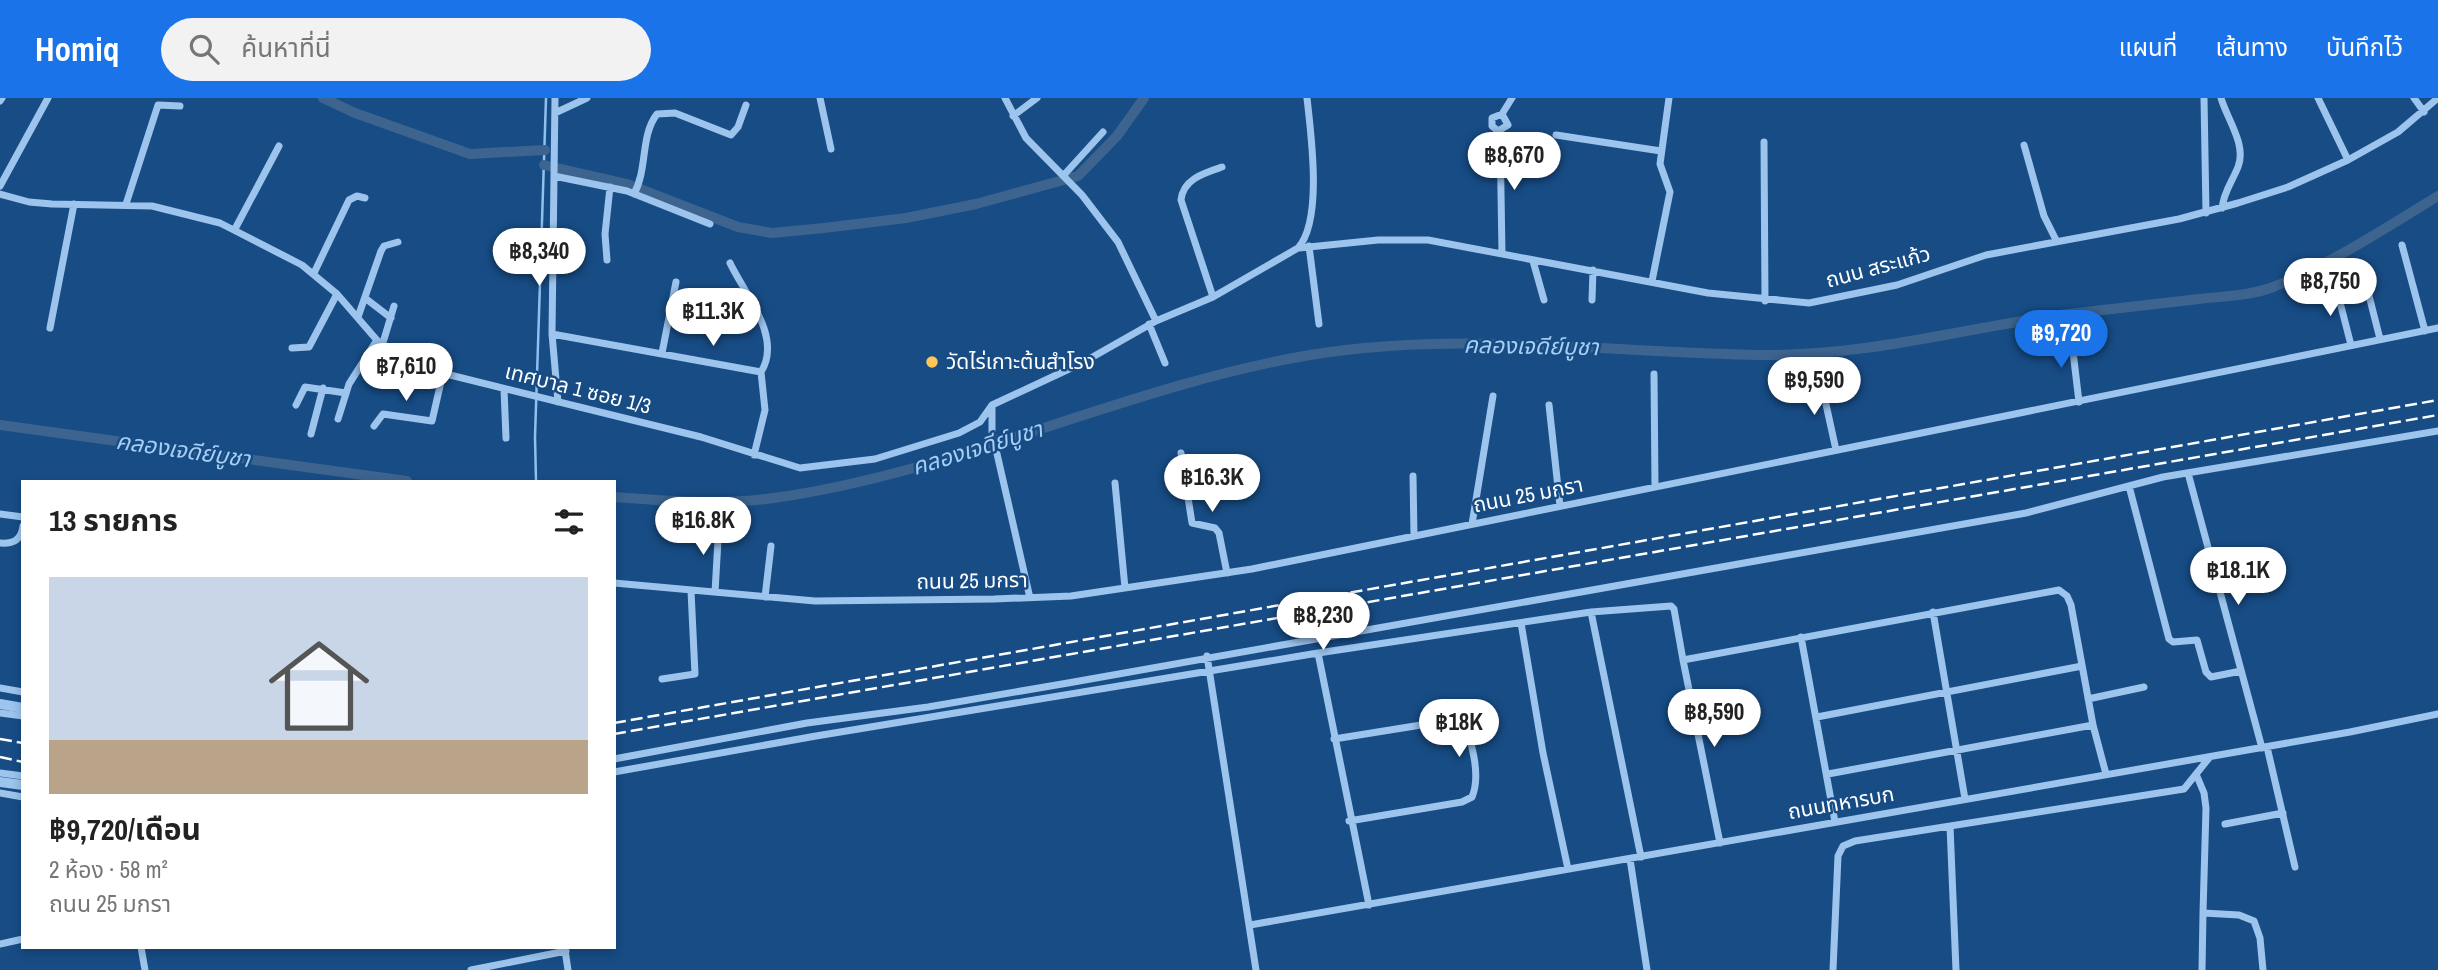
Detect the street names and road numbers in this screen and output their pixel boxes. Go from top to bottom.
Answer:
street label: ถนน สระแก้ว [1822,239,1933,294]
street label: เทศบาล 1 ซอย 1/3 [502,356,654,421]
street label: ถนน 25 มกรา [1470,470,1585,519]
street label: ถนน 25 มกรา [916,565,1028,596]
street label: ถนนทหารบก [1785,779,1896,826]

